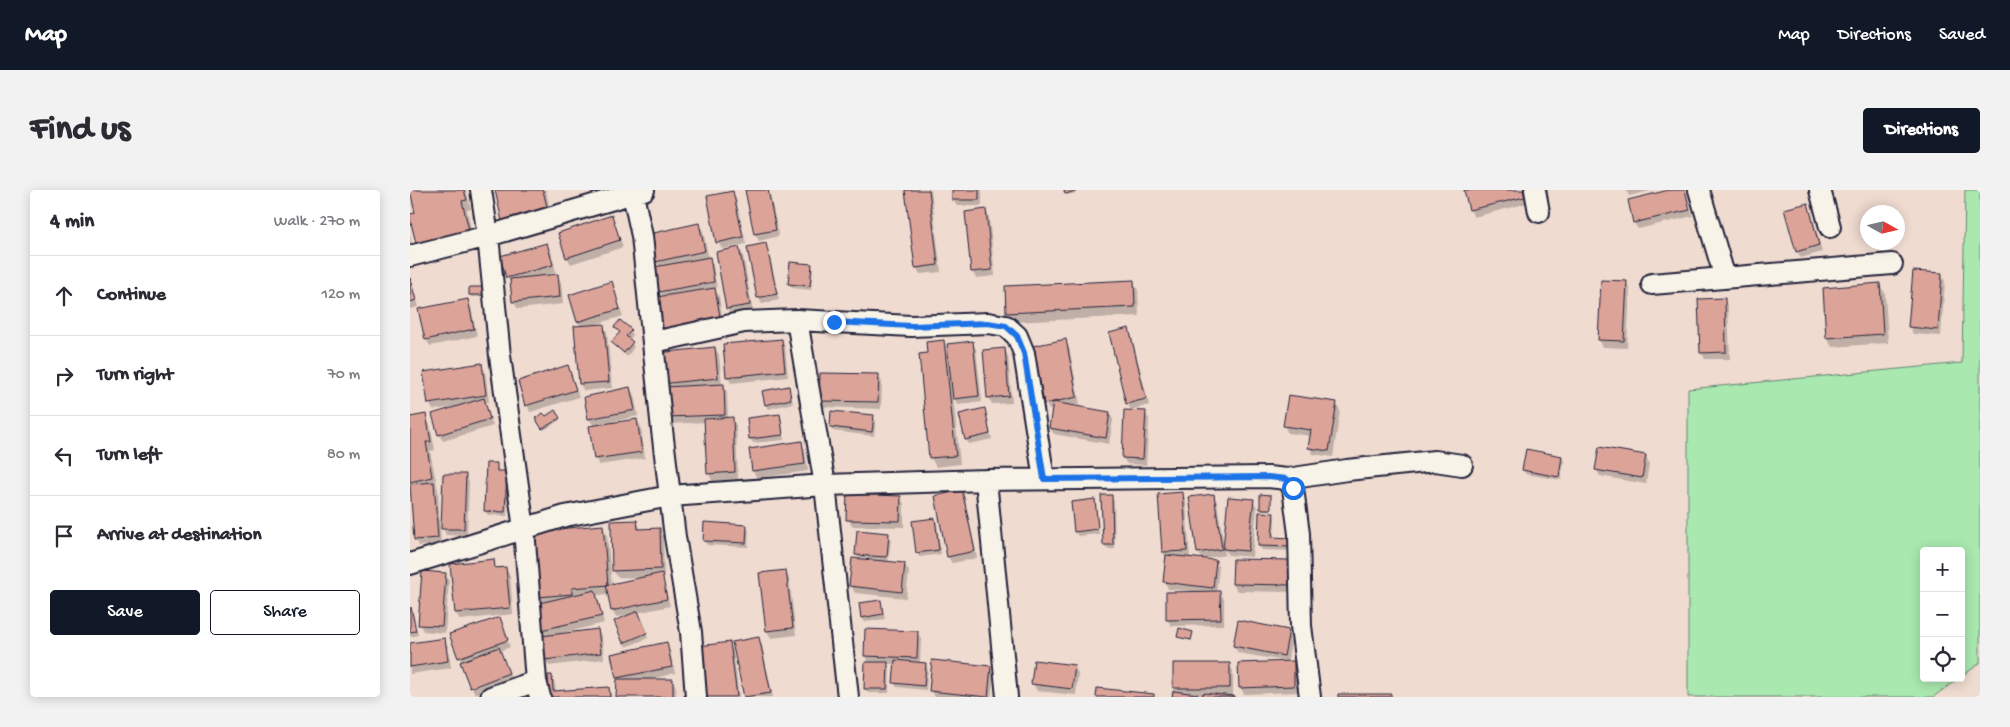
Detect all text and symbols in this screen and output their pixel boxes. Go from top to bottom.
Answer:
text: Map [25,21,67,50]
text: Map [1778,25,1810,46]
text: Directions [1838,25,1911,46]
text: Saved [1939,25,1985,46]
button: Directions [1863,108,1980,153]
text: Find us [30,110,130,151]
north arrow [1860,205,1905,250]
text: 4 min [50,210,94,235]
text: Walk · 270 m [274,213,360,232]
icon: ahead [50,282,78,310]
text: Continue [97,284,166,307]
text: 120 m [321,286,360,305]
route end [823,311,846,334]
icon: right [50,362,78,390]
text: Turn right [97,364,173,387]
text: 70 m [327,366,360,385]
icon: left [50,442,78,470]
text: Turn left [97,444,161,467]
text: 80 m [327,446,360,465]
route start [1282,477,1305,500]
icon: arrive [50,522,78,550]
text: Arrive at destination [97,524,261,547]
map controls [1920,547,1965,682]
button: + [1920,547,1965,592]
button: Save [50,590,200,635]
button: Share [210,590,360,635]
button: − [1920,592,1965,637]
button: locate [1920,637,1965,682]

